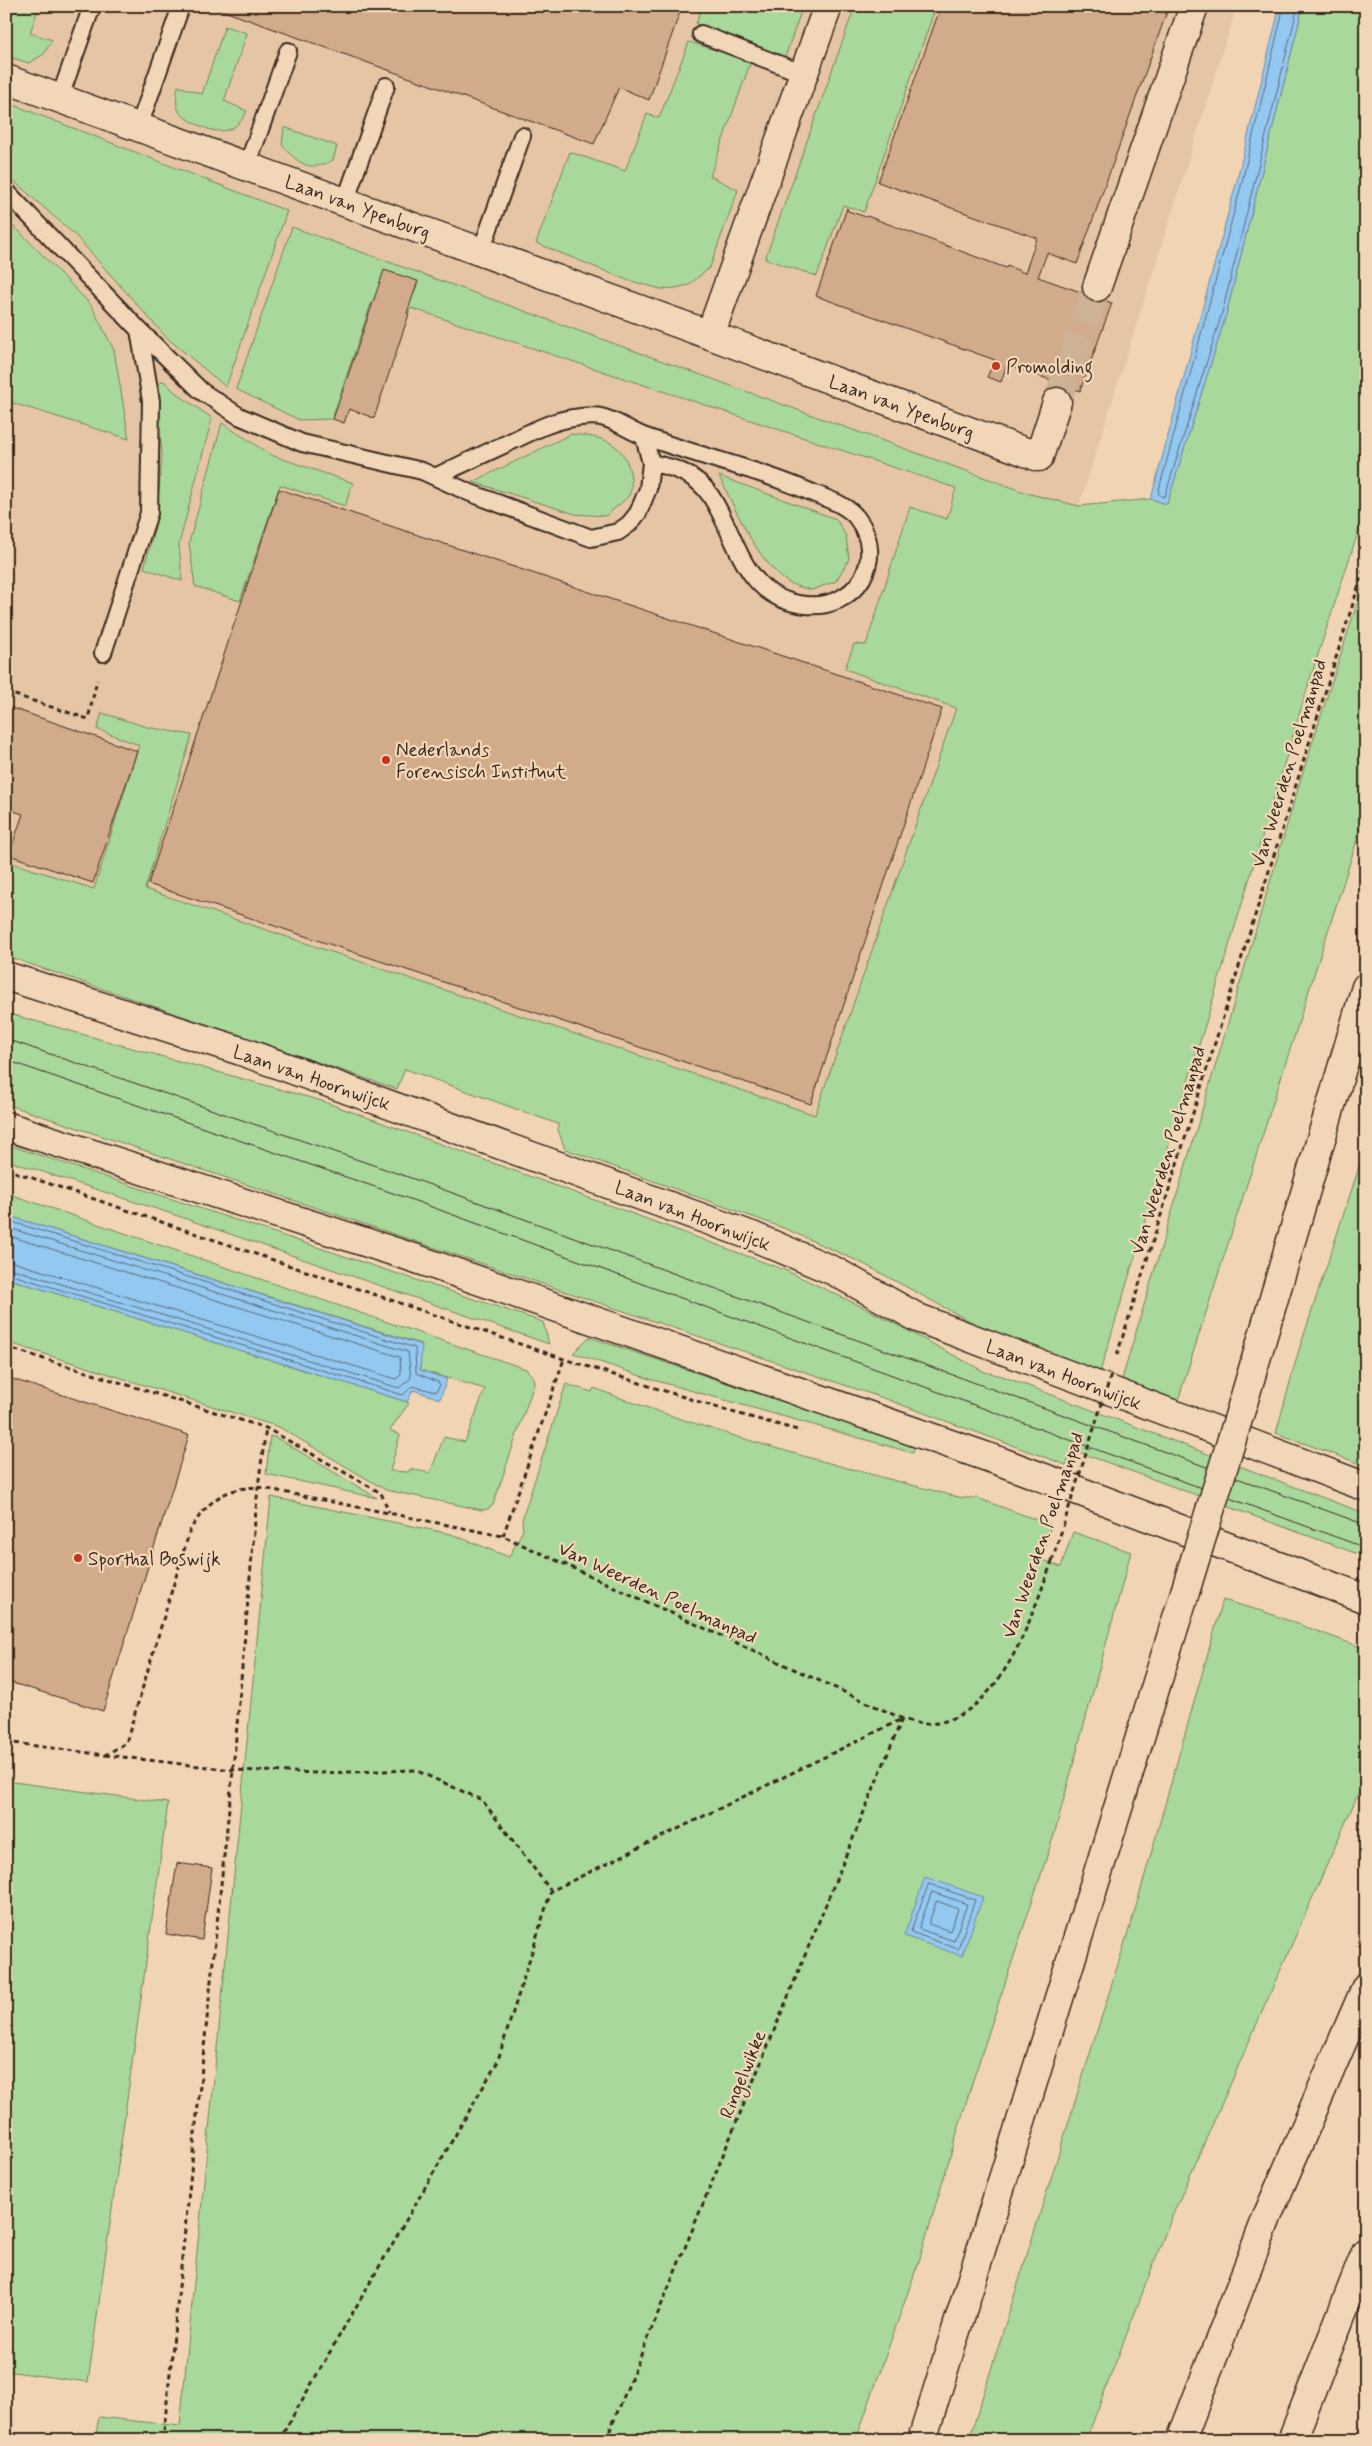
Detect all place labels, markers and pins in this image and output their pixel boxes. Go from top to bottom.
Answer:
place label: Promolding [1006,355,1093,383]
marker: Promolding [990,360,1002,372]
place label: Nederlands Forensisch Instituut [396,738,566,785]
marker: Nederlands Forensisch Instituut [380,754,392,766]
place label: Sporthal Boswijk [88,1547,221,1573]
marker: Sporthal Boswijk [72,1552,84,1564]

